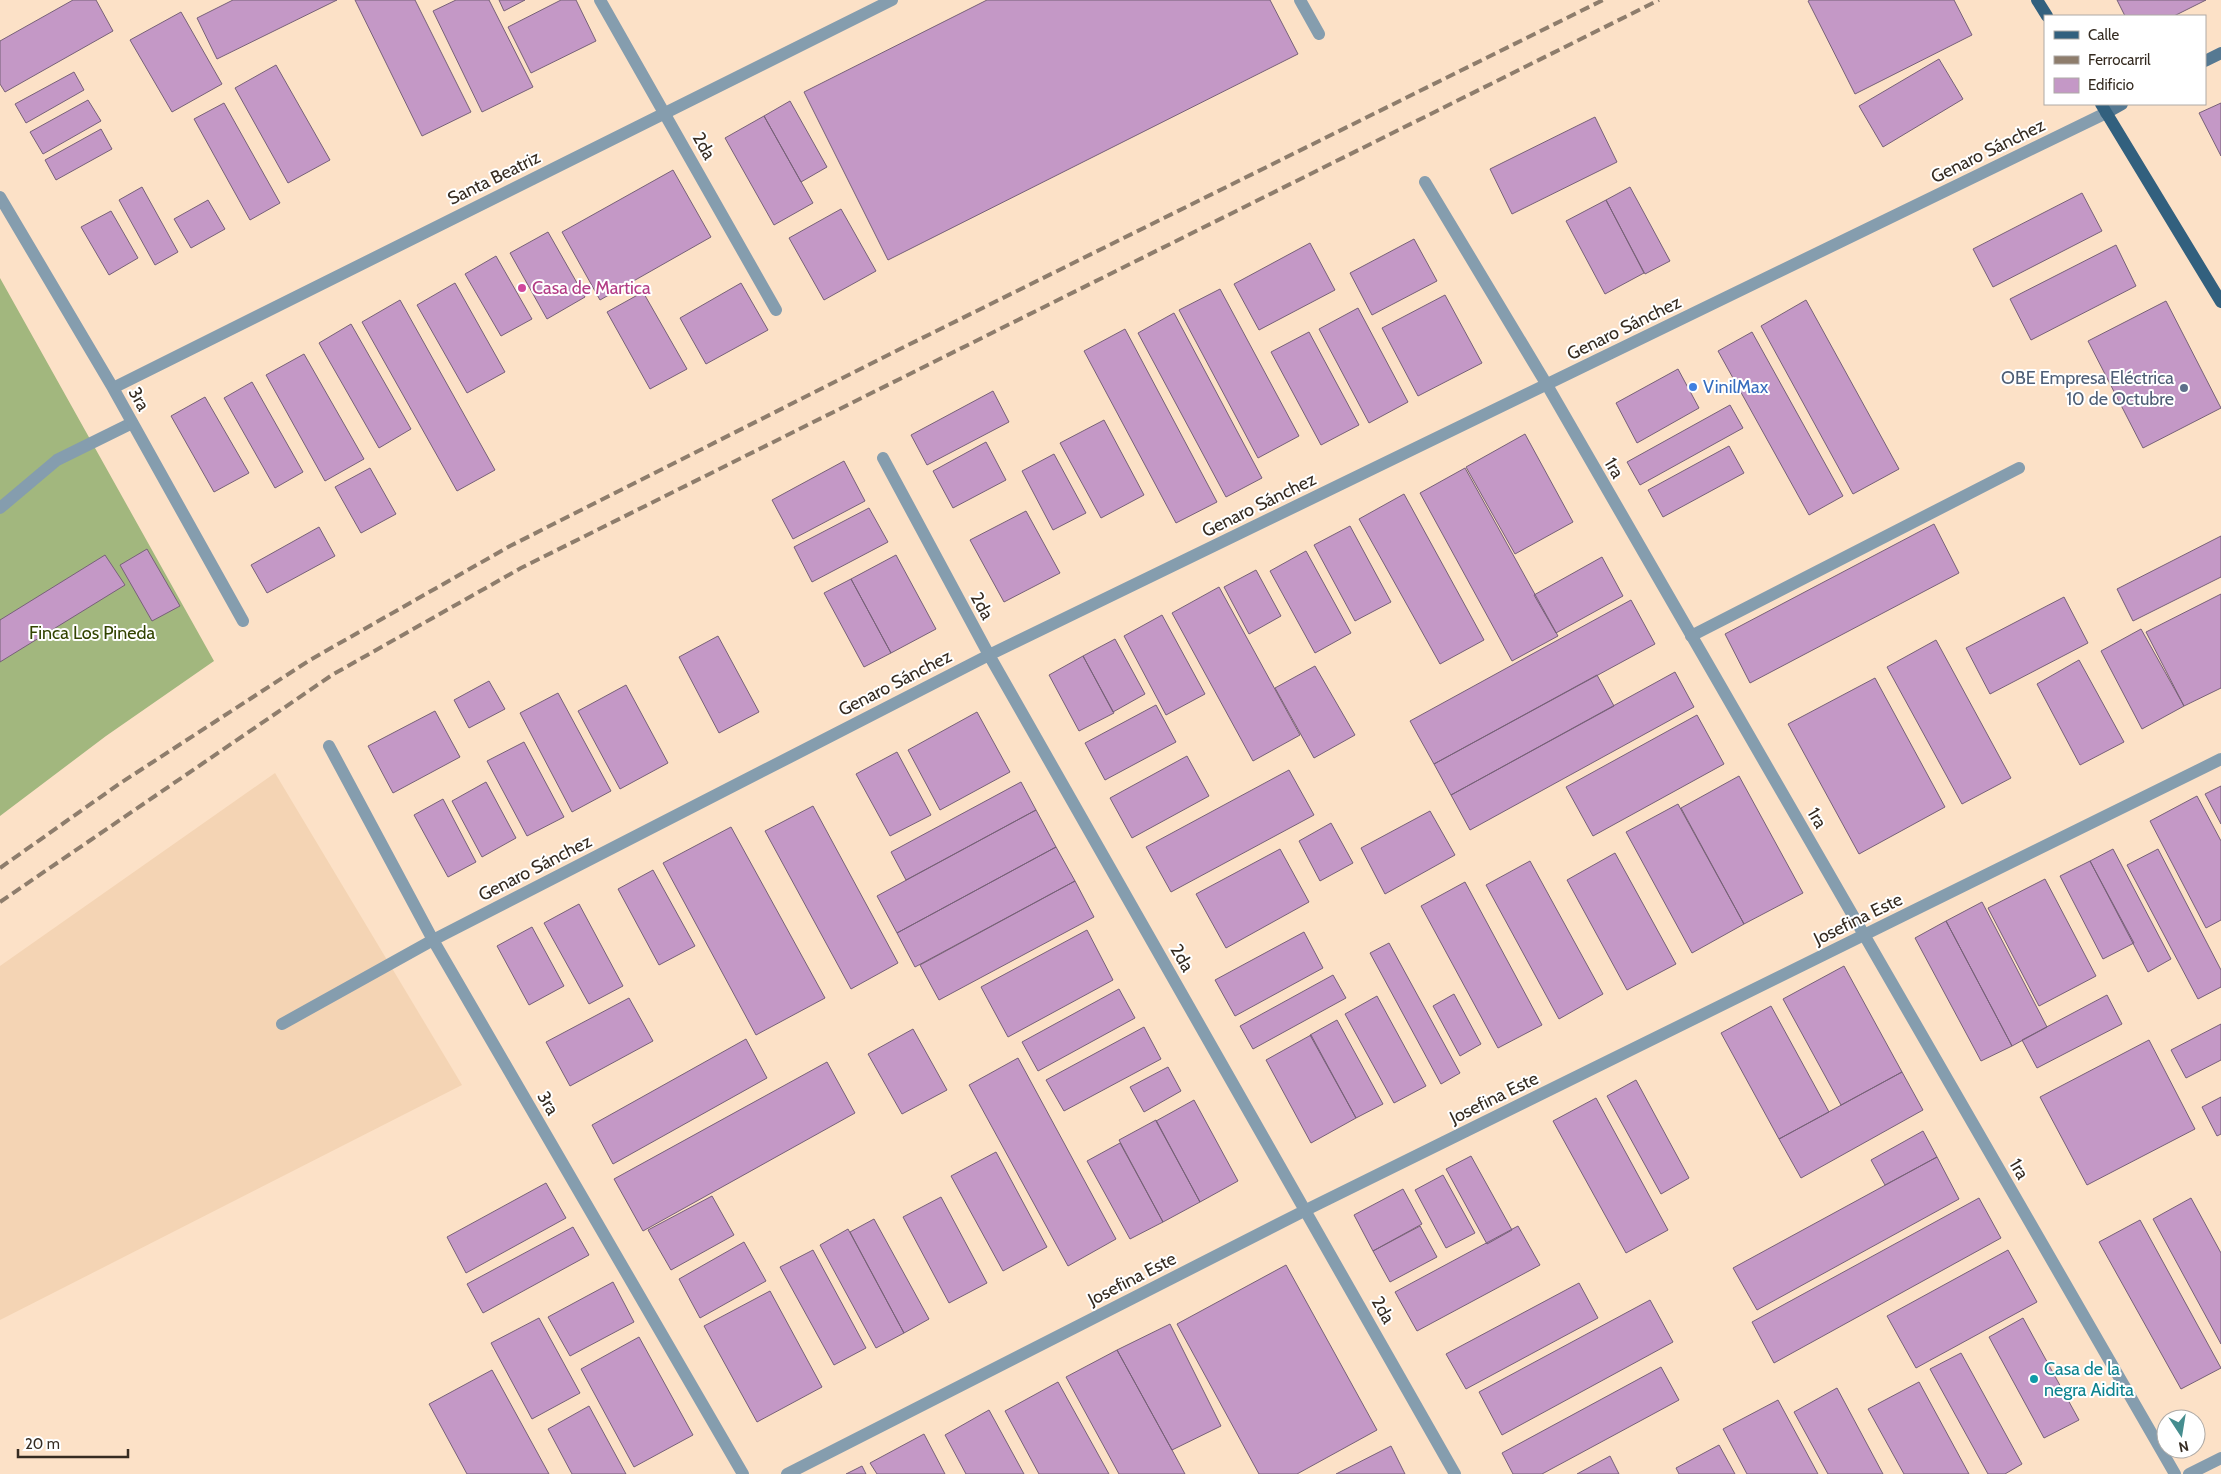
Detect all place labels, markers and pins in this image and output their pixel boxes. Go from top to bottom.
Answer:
place label: Casa de Martica [532,277,651,299]
marker: Casa de Martica [516,282,528,294]
place label: OBE Empresa Eléctrica 10 de Octubre [2001,367,2174,410]
place label: VinilMax [1703,376,1769,398]
marker: VinilMax [1687,381,1699,393]
marker: OBE Empresa Eléctrica 10 de Octubre [2178,382,2190,394]
place label: Casa de la negra Aidita [2044,1358,2134,1401]
marker: Casa de la negra Aidita [2028,1373,2040,1385]

